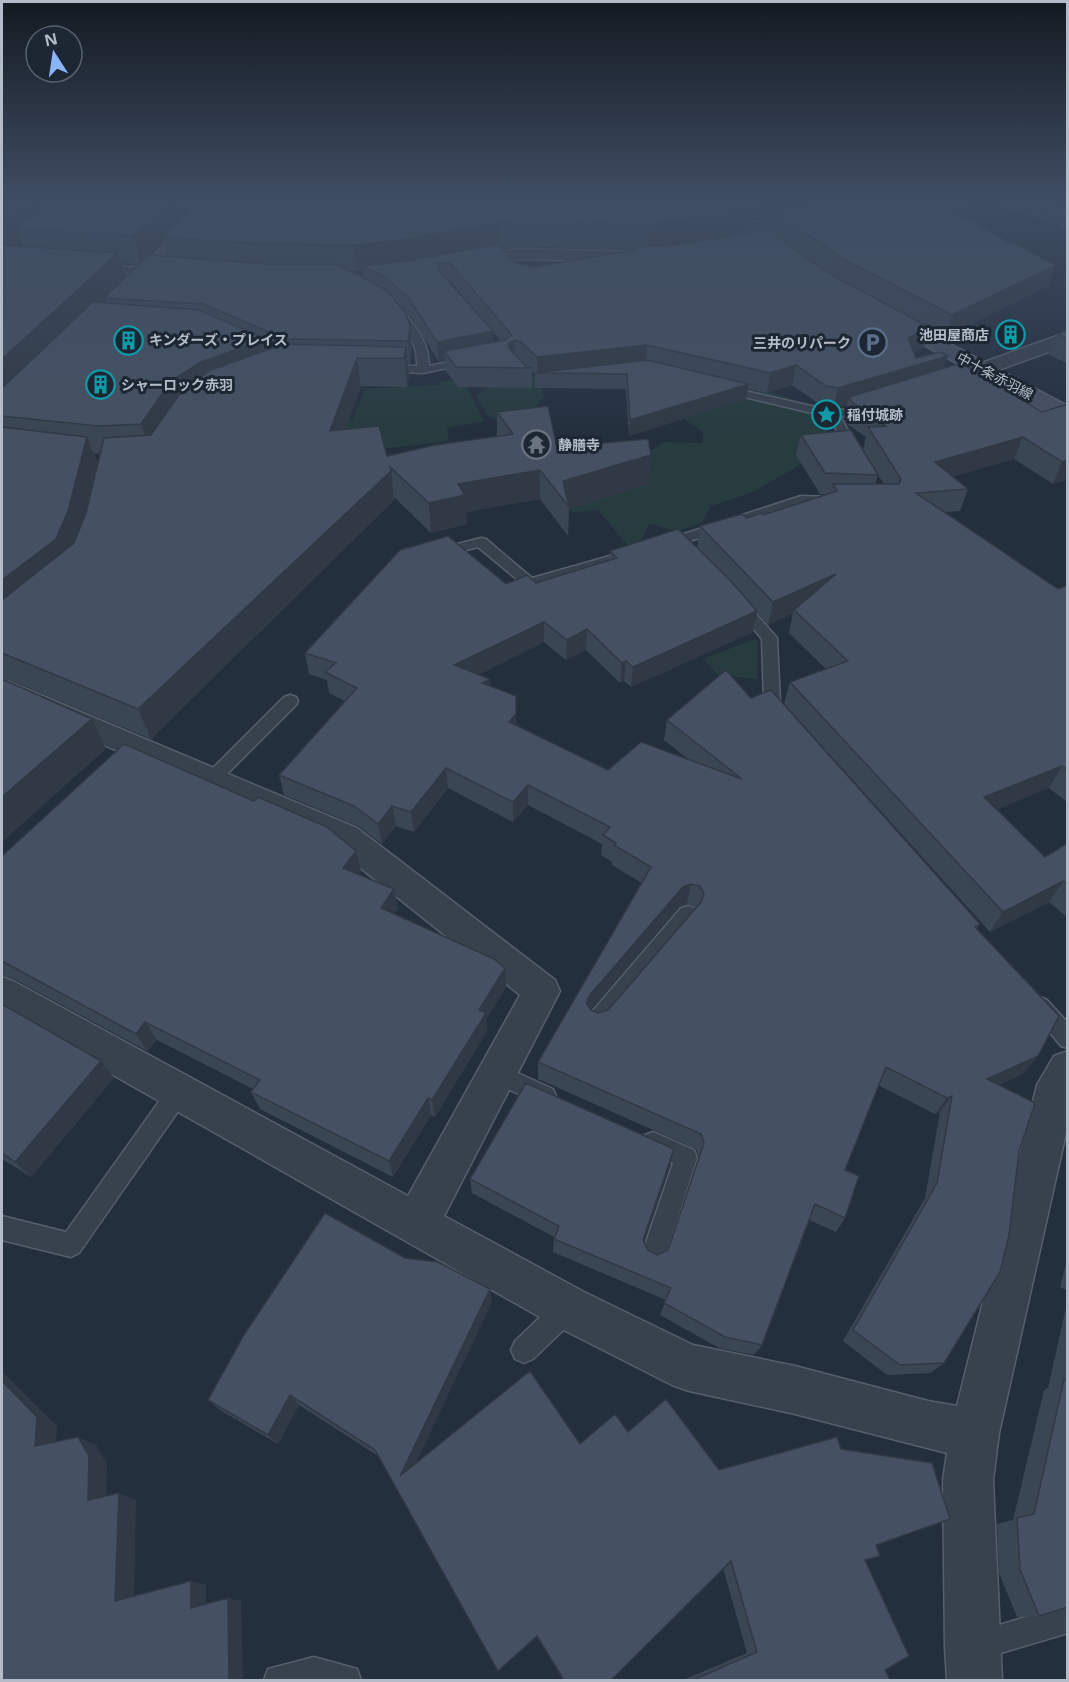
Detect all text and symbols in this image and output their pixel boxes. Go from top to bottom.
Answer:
north arrow [24,24,84,84]
text: N [42,27,60,51]
building icon: 池田屋商店 [994,319,1026,351]
building icon: キンダーズ・プレイス [112,324,144,356]
place label: 池田屋商店 [919,325,989,344]
parking icon: 三井のリパーク [856,327,888,359]
place label: キンダーズ・プレイス [149,330,287,349]
place label: 三井のリパーク [753,333,851,352]
street label: 中十条赤羽線 [954,347,1037,404]
building icon: シャーロック赤羽 [84,369,116,401]
place label: シャーロック赤羽 [121,375,233,394]
place icon: 稲付城跡 [810,399,842,431]
place label: 稲付城跡 [847,405,903,424]
temple icon: 静膳寺 [521,429,553,461]
place label: 静膳寺 [558,435,600,454]

